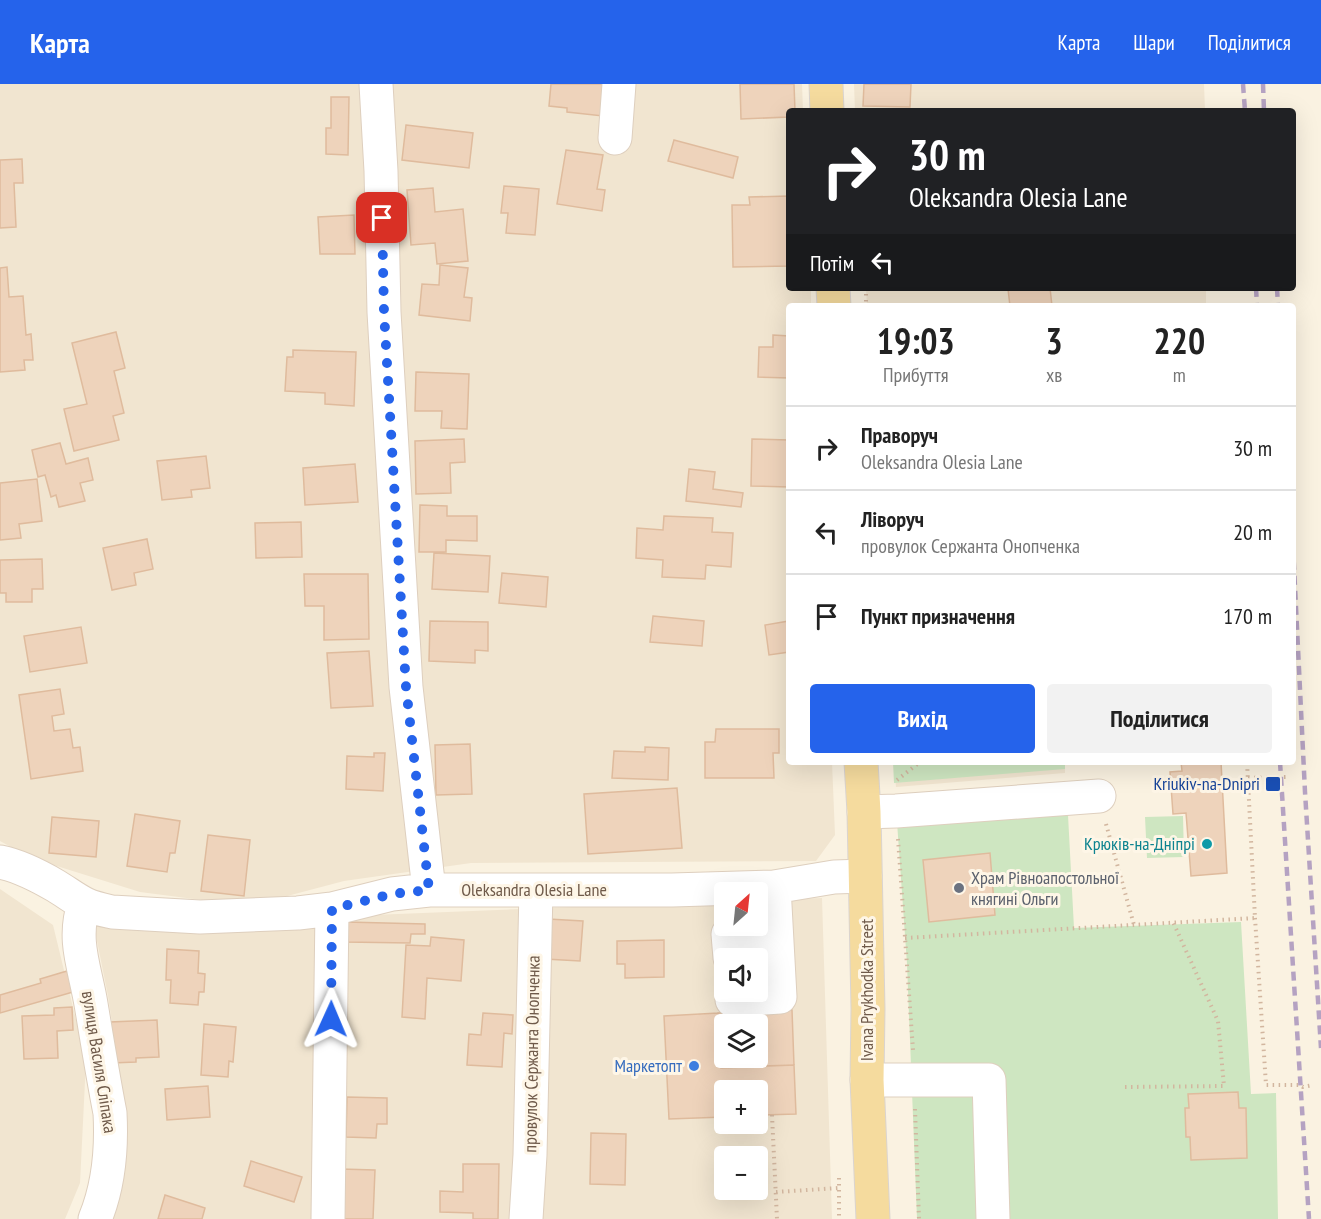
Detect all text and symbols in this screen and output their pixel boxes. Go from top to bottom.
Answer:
text: Карта [30,24,90,61]
text: Карта [1058,29,1100,56]
text: Шари [1133,29,1175,56]
text: Поділитися [1208,29,1291,56]
text: 30 m [909,127,986,182]
icon: right [810,132,888,210]
text: Oleksandra Olesia Lane [909,180,1128,214]
pin [356,192,407,243]
icon: arrive [365,201,398,234]
icon: left [866,246,899,279]
text: Потім [810,249,854,277]
text: 19:03 [877,317,955,364]
text: 3 [1046,317,1063,364]
text: 220 [1154,317,1205,364]
text: Прибуття [883,362,948,388]
text: хв [1046,362,1062,388]
text: m [1173,362,1186,388]
text: Праворуч [861,421,938,449]
icon: right [810,432,843,465]
text: 30 m [1233,434,1272,462]
text: Oleksandra Olesia Lane [861,449,1023,475]
text: Ліворуч [861,505,924,533]
icon: left [810,516,843,549]
text: 20 m [1233,518,1272,546]
text: провулок Сержанта Онопченка [861,533,1080,559]
icon: arrive [810,600,843,633]
text: Пункт призначення [861,602,1015,630]
text: 170 m [1223,602,1272,630]
button: Вихід [810,684,1035,753]
button: Поділитися [1047,684,1272,753]
place label: Kriukiv-na-Dnipri [1153,772,1260,795]
marker: Kriukiv-na-Dnipri [1264,775,1282,793]
place label: Крюків-на-Дніпрі [1084,832,1195,855]
marker: Крюків-на-Дніпрі [1200,837,1214,851]
place label: Храм Рівноапостольної княгині Ольги [971,866,1119,910]
street label: Oleksandra Olesia Lane [461,878,607,901]
marker: Храм Рівноапостольної княгині Ольги [952,881,966,895]
north arrow [714,882,768,936]
map controls [714,882,768,1200]
street label: Ivana Prykhodka Street [855,919,878,1061]
button: sound [714,948,768,1002]
street label: провулок Сержанта Онопченка [518,955,545,1153]
position arrow [299,987,363,1051]
street label: вулиця Василя Сліпака [77,989,122,1135]
button: layers [714,1014,768,1068]
place label: Маркетопт [614,1054,682,1077]
marker: Маркетопт [687,1059,701,1073]
button: + [714,1080,768,1134]
button: − [714,1146,768,1200]

